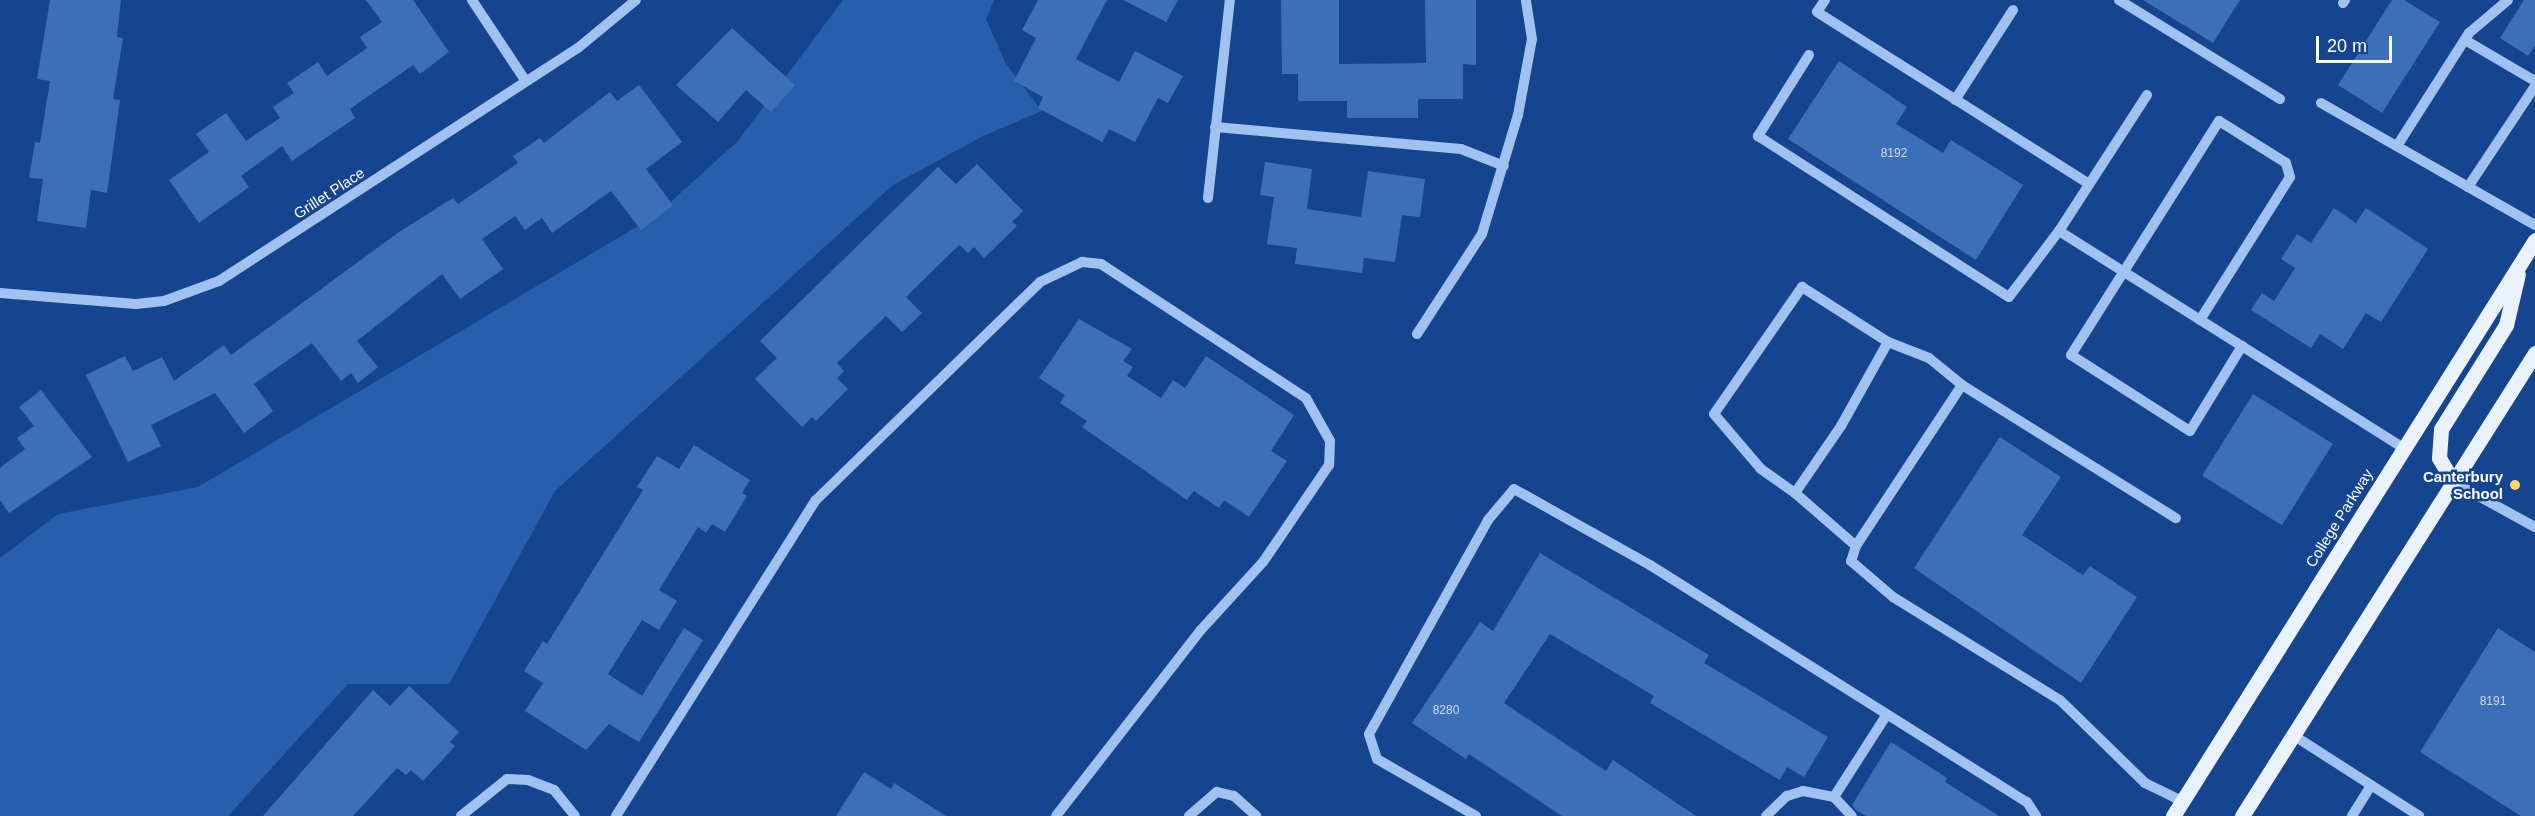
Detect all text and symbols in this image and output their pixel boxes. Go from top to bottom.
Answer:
scale bar [2319,24,2396,62]
text: 20 m [2327,36,2367,56]
house number: 8192 [1881,147,1907,161]
street label: Grillet Place [290,163,368,223]
street label: College Parkway [2302,466,2376,570]
place label: Canterbury School [2423,467,2503,502]
marker: Canterbury School [2508,478,2522,492]
house number: 8191 [2480,695,2506,709]
house number: 8280 [1433,704,1459,718]

